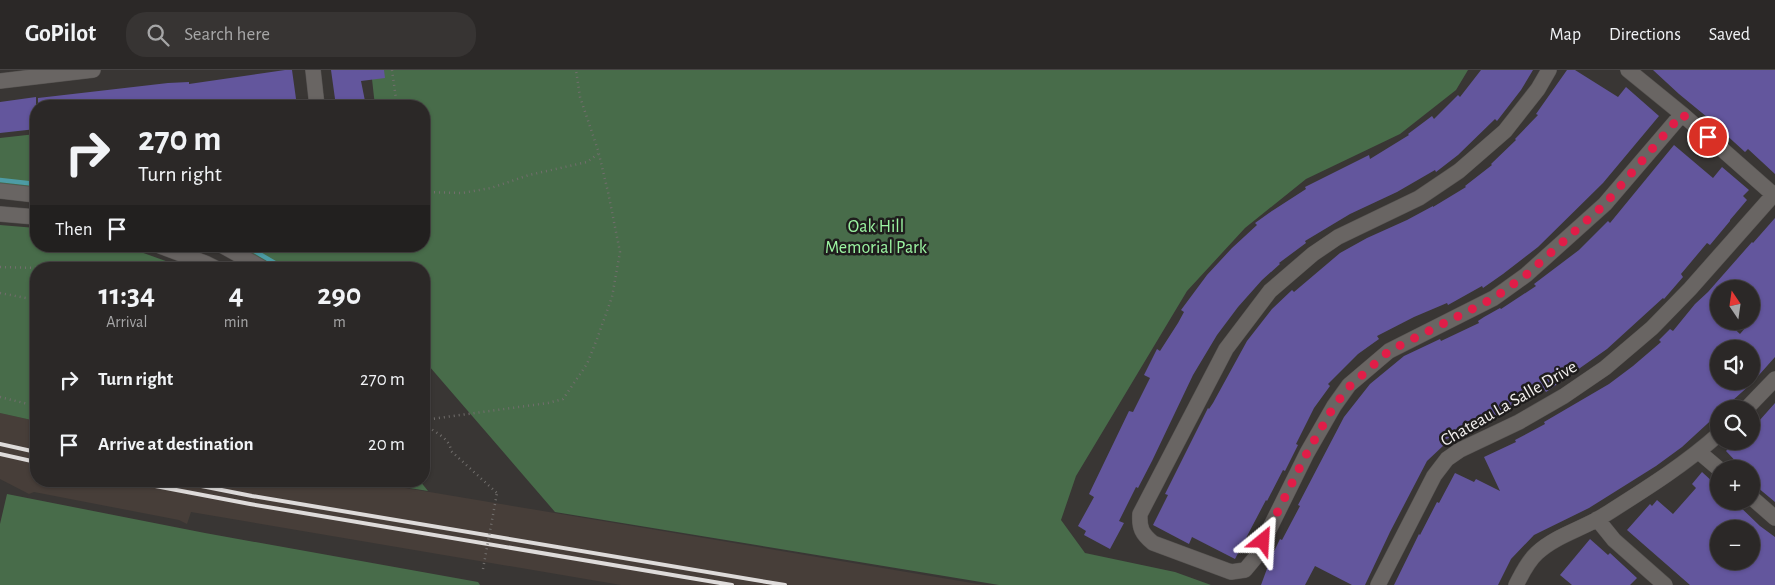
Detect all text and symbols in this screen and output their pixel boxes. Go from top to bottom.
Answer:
search box [126,12,476,57]
icon: search [144,21,172,49]
text: GoPilot [25,22,96,46]
text: Search here [184,25,270,44]
text: Map [1550,26,1581,44]
text: Directions [1609,26,1681,44]
text: Saved [1709,26,1750,44]
pin [1687,116,1729,158]
icon: right [55,120,120,185]
text: 270 m [138,122,221,157]
icon: arrive [1694,123,1722,151]
text: Turn right [138,163,222,185]
icon: arrive [103,215,131,243]
park label: Oak Hill Memorial Park [825,218,928,257]
text: Then [55,220,93,239]
text: 11:34 [99,280,155,310]
text: 4 [229,280,244,310]
text: 290 [317,280,361,310]
north arrow [1710,280,1760,330]
map controls [1710,280,1760,570]
text: Arrival [106,314,147,330]
text: min [224,314,249,330]
text: m [333,314,346,330]
button: sound [1710,340,1760,390]
street label: Chateau La Salle Drive [1438,358,1580,450]
icon: right [55,366,83,394]
text: Turn right [98,370,173,389]
text: 270 m [360,370,405,389]
button: search [1710,400,1760,450]
icon: arrive [55,431,83,459]
text: Arrive at destination [98,435,254,454]
text: 20 m [368,435,405,454]
button: + [1710,460,1760,510]
position arrow [1236,514,1288,566]
button: − [1710,520,1760,570]

